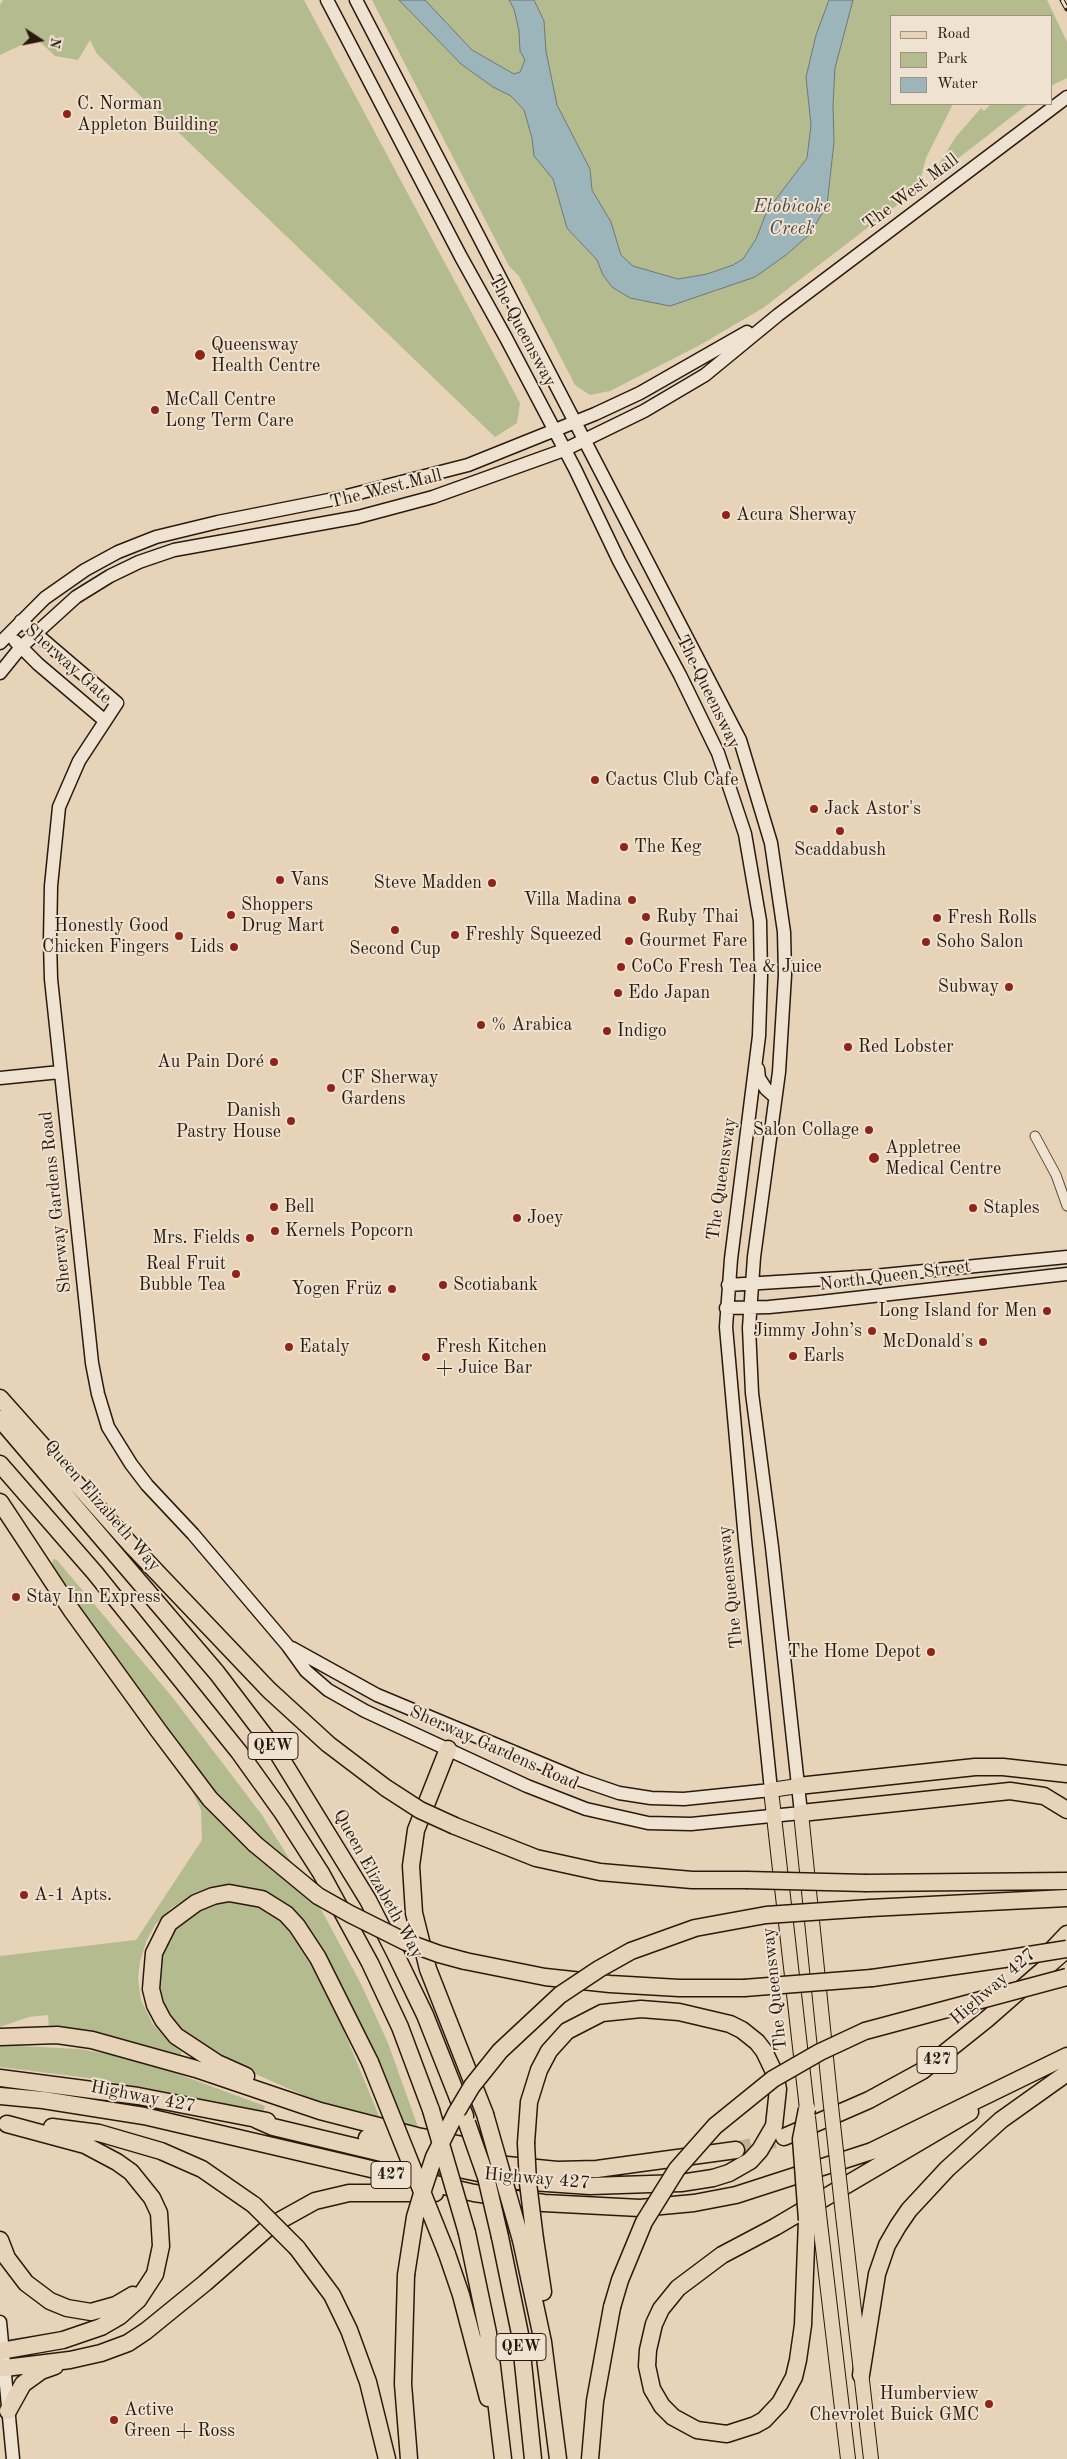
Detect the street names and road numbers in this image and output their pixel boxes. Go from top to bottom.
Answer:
street label: The West Mall [859,149,963,235]
street label: The Queensway [483,271,561,391]
street label: The West Mall [328,465,444,513]
street label: Sherway Gate [20,619,116,709]
street label: The Queensway [671,632,745,752]
street label: Sherway Gardens Road [36,1110,76,1294]
street label: The Queensway [703,1116,741,1242]
street label: North Queen Street [818,1256,972,1296]
street label: Queen Elizabeth Way [39,1436,165,1576]
street label: The Queensway [714,1524,748,1650]
street label: Sherway Gardens Road [406,1701,582,1795]
road number: QEW [248,1732,298,1760]
street label: Queen Elizabeth Way [328,1806,428,1962]
street label: The Queensway [758,1926,792,2052]
street label: Highway 427 [946,1944,1040,2030]
road number: 427 [917,2046,957,2074]
street label: Highway 427 [89,2076,197,2118]
road number: 427 [371,2162,411,2188]
street label: Highway 427 [483,2164,591,2194]
road number: QEW [496,2334,546,2360]

